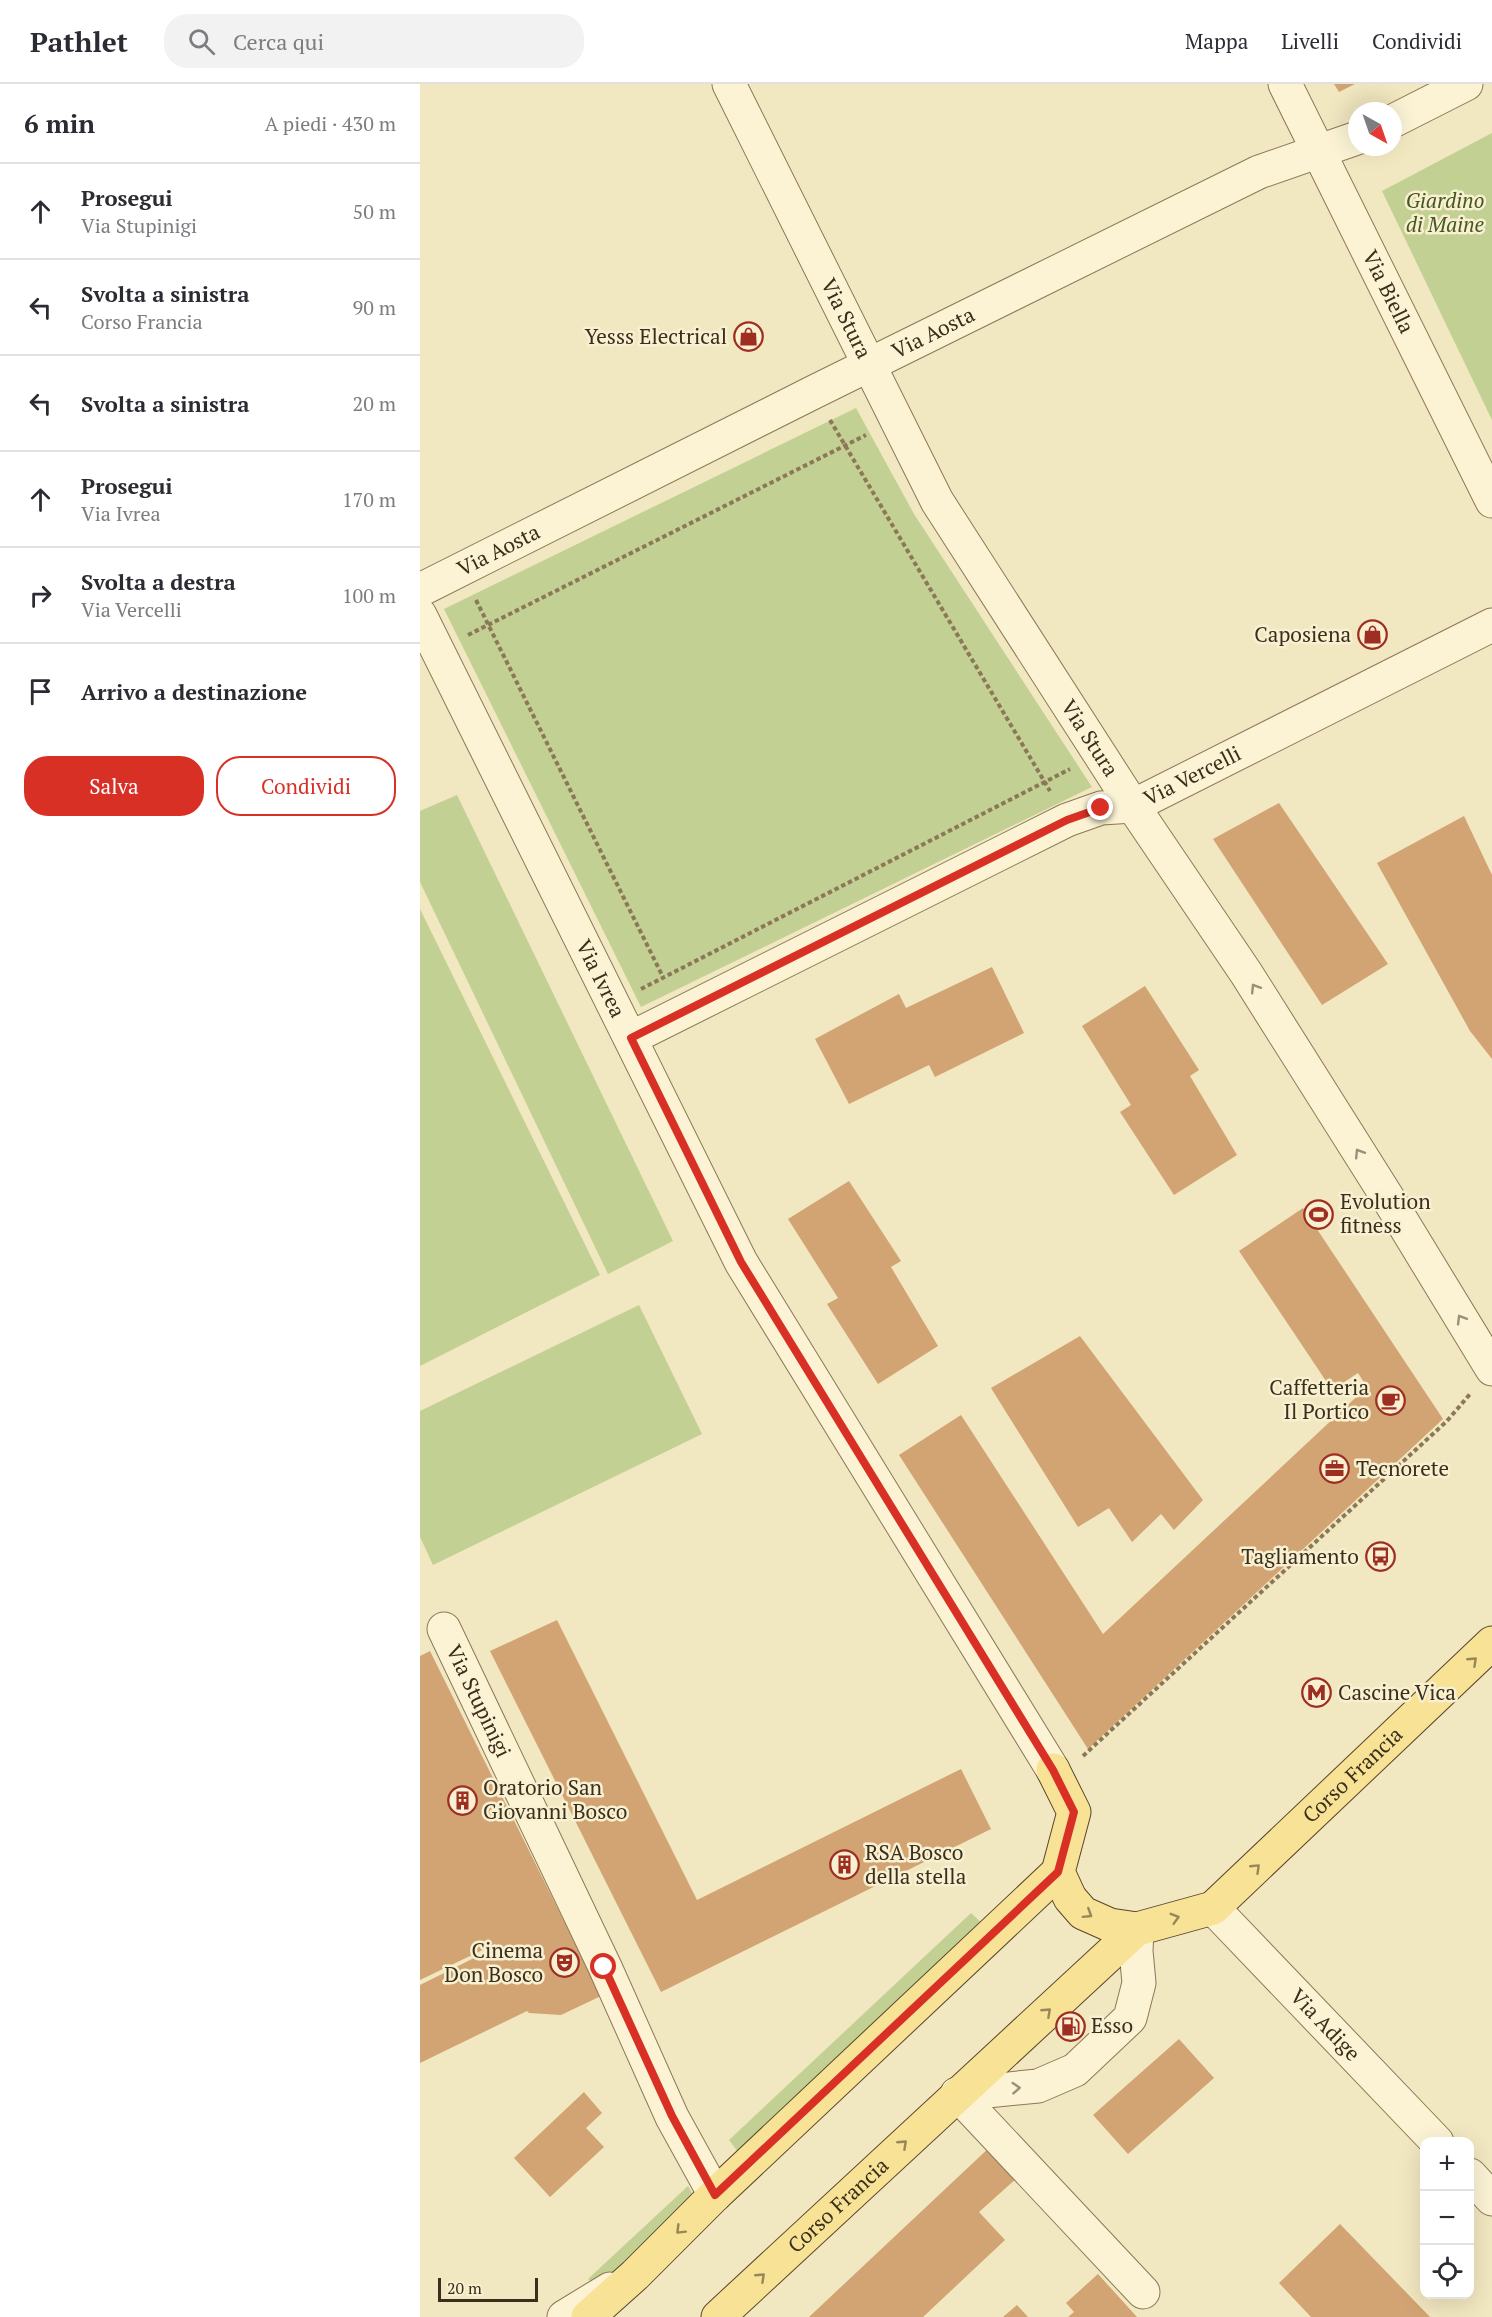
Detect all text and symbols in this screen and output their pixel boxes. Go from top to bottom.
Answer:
search box [164,14,584,68]
text: Pathlet [30,23,128,60]
icon: search [185,25,218,58]
text: Cerca qui [233,27,324,56]
text: Mappa [1185,27,1248,55]
text: Livelli [1281,27,1339,55]
text: Condividi [1372,27,1462,55]
north arrow [1348,102,1402,156]
text: 6 min [24,106,95,140]
text: A piedi · 430 m [265,110,396,137]
text: Prosegui [81,183,173,212]
park label: Giardino di Maine [1406,186,1485,238]
icon: ahead [24,195,57,228]
text: 50 m [353,198,396,225]
text: Via Stupinigi [81,212,197,239]
street label: Via Biella [1357,245,1422,338]
street label: Via Stura [815,273,879,363]
text: Svolta a sinistra [81,279,250,308]
icon: left [24,291,57,324]
text: 90 m [353,294,396,321]
street label: Via Aosta [887,300,979,364]
text: Corso Francia [81,308,203,335]
shop icon: Yesss Electrical [732,321,764,353]
place label: Yesss Electrical [585,322,727,350]
icon: left [24,387,57,420]
text: Svolta a sinistra [81,389,250,418]
text: 20 m [353,390,396,417]
text: Prosegui [81,471,173,500]
icon: ahead [24,483,57,516]
text: 170 m [342,486,396,513]
text: Via Ivrea [81,500,161,527]
street label: Via Aosta [452,517,544,582]
text: Svolta a destra [81,567,236,596]
icon: right [24,579,57,612]
text: 100 m [342,582,396,609]
text: Via Vercelli [81,596,182,623]
shop icon: Caposiena [1356,619,1388,651]
place label: Caposiena [1254,620,1351,648]
icon: arrive [24,675,57,708]
text: Arrivo a destinazione [81,677,307,706]
street label: Via Stura [1055,694,1126,782]
street label: Via Vercelli [1138,739,1245,812]
button: Salva [24,756,204,816]
button: Condividi [216,756,396,816]
route end [1087,794,1113,820]
street label: Via Ivrea [570,935,633,1022]
one-way arrow [1251,984,1262,995]
one-way arrow [1355,1149,1367,1159]
place label: Evolution fitness [1340,1187,1431,1239]
sports icon: Evolution fitness [1303,1198,1335,1230]
one-way arrow [1457,1315,1469,1325]
place label: Caffetteria Il Portico [1269,1373,1369,1425]
cafe icon: Caffetteria Il Portico [1374,1384,1406,1416]
office icon: Tecnorete [1319,1453,1351,1485]
place label: Tecnorete [1356,1454,1449,1482]
bus stop icon: Tagliamento [1364,1541,1396,1573]
place label: Tagliamento [1241,1542,1359,1570]
street label: Via Stupinigi [440,1640,518,1762]
one-way arrow [1467,1657,1477,1668]
metro station icon: Cascine Vica [1301,1677,1333,1709]
place label: Cascine Vica [1338,1678,1456,1706]
street label: Corso Francia [1296,1720,1408,1829]
place label: Oratorio San Giovanni Bosco [483,1773,627,1825]
building icon: Oratorio San Giovanni Bosco [446,1784,478,1816]
place label: RSA Bosco della stella [865,1838,967,1890]
building icon: RSA Bosco della stella [828,1849,860,1881]
one-way arrow [1249,1864,1260,1875]
one-way arrow [1081,1906,1092,1917]
one-way arrow [1170,1913,1180,1925]
place label: Cinema Don Bosco [444,1936,543,1988]
theatre icon: Cinema Don Bosco [548,1947,580,1979]
route start [590,1953,616,1979]
street label: Via Adige [1285,1982,1367,2067]
one-way arrow [1040,2008,1050,2019]
fuel station icon: Esso [1054,2010,1086,2042]
place label: Esso [1091,2011,1133,2039]
one-way arrow [1011,2081,1020,2094]
map controls [1420,2137,1474,2299]
button: + [1420,2137,1474,2191]
one-way arrow [897,2140,907,2151]
street label: Corso Francia [781,2151,894,2259]
button: − [1420,2191,1474,2245]
one-way arrow [677,2222,688,2233]
button: locate [1420,2245,1474,2299]
one-way arrow [754,2273,764,2284]
scale bar [438,2275,538,2302]
text: 20 m [447,2277,482,2299]

